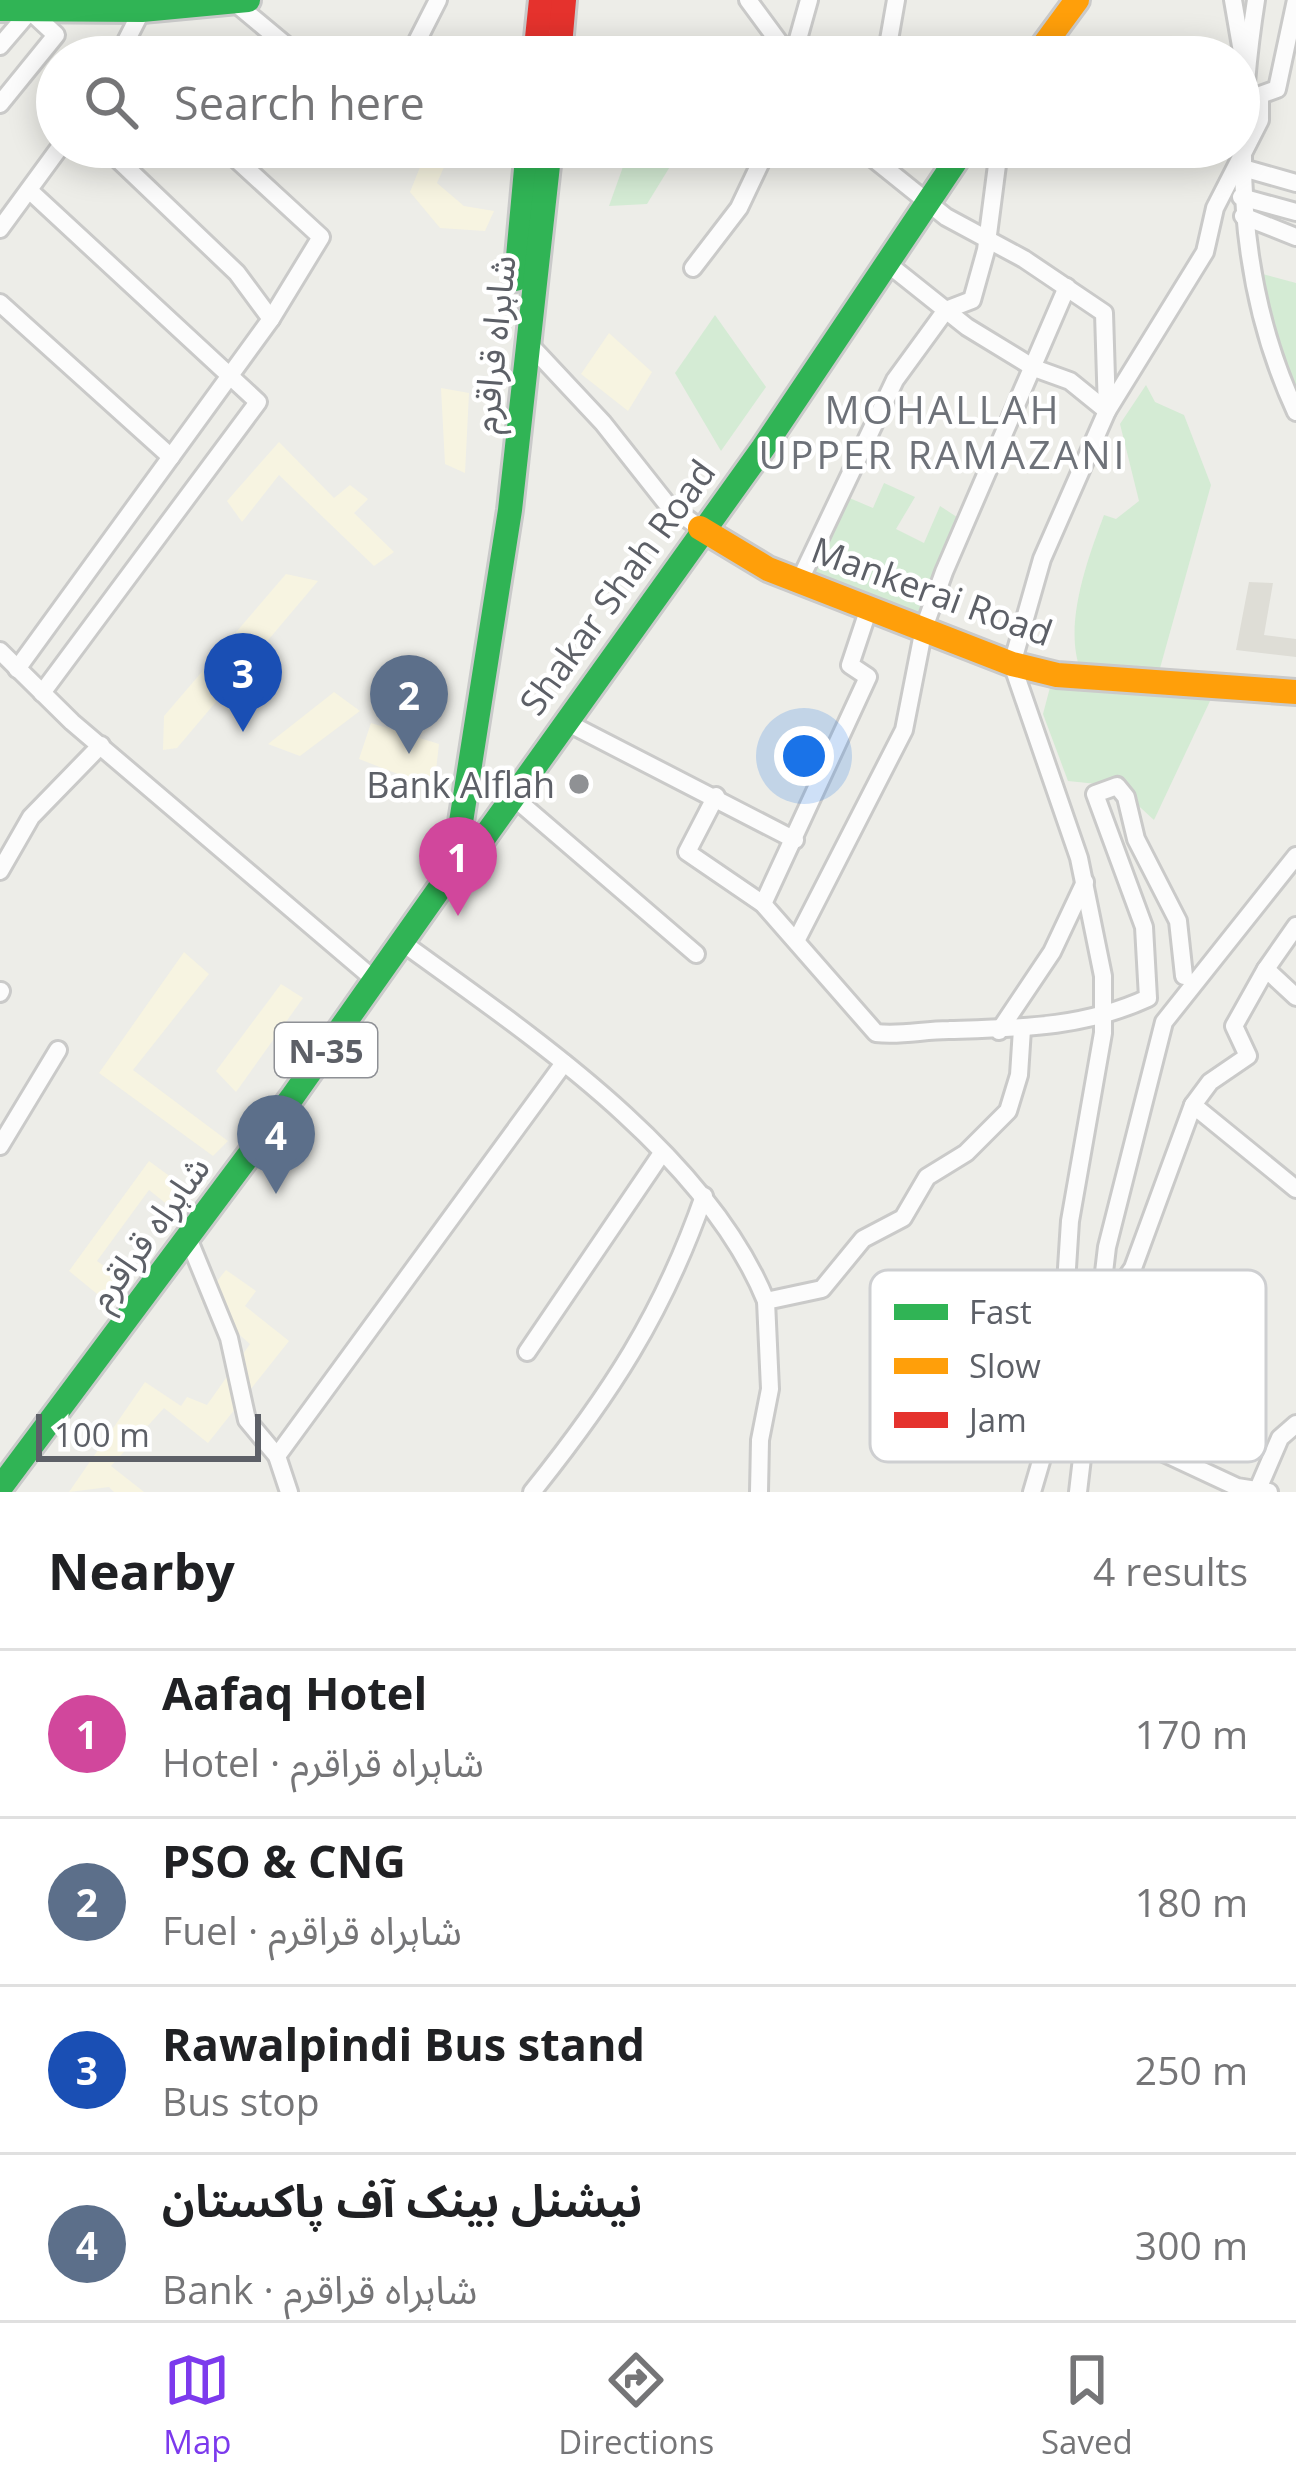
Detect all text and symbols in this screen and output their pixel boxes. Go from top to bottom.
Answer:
search box [36,36,1260,168]
icon: search [78,69,144,135]
text: Search here [174,72,425,133]
street label: شاہراہ قراقرم [459,253,531,436]
district label: MOHALLAH UPPER RAMAZANI [759,382,1127,480]
street label: Shakar Shah Road [508,450,726,724]
street label: Mankerai Road [805,525,1059,657]
pin: 3 [204,633,282,732]
pin: 2 [370,655,448,754]
your location [774,726,834,786]
place label: Bank Alflah [366,760,555,809]
marker: Bank Alflah [566,771,592,797]
pin: 1 [419,817,497,916]
road number: N-35 [275,1023,377,1077]
pin: 4 [237,1095,315,1194]
street label: شاہراہ قراقرم [76,1145,224,1321]
legend [870,1270,1266,1462]
text: Fast [969,1289,1032,1334]
text: Slow [969,1343,1041,1388]
text: Jam [966,1397,1027,1442]
scale bar [36,1408,261,1461]
text: 100 m [54,1412,150,1457]
text: Nearby [48,1535,235,1605]
text: 4 results [1093,1544,1248,1597]
text: Aafaq Hotel [162,1662,427,1723]
text: 1 [76,1707,98,1760]
text: 170 m [1135,1707,1248,1760]
text: Hotel · شاہراہ قراقرم [162,1735,484,1788]
text: PSO & CNG [162,1830,406,1891]
text: 2 [76,1875,98,1928]
text: 180 m [1135,1875,1248,1928]
text: Fuel · شاہراہ قراقرم [162,1903,462,1956]
text: Rawalpindi Bus stand [162,2013,645,2074]
text: 3 [76,2043,98,2096]
text: 250 m [1135,2043,1248,2096]
text: Bus stop [162,2074,320,2127]
text: نیشنل بینک آف پاکستان [162,2169,642,2230]
text: 4 [76,2218,98,2271]
text: 300 m [1135,2218,1248,2271]
text: Bank · شاہراہ قراقرم [162,2262,477,2315]
tab: Map [163,2347,232,2464]
tab: Directions [558,2347,714,2464]
tab: Saved [1041,2347,1133,2464]

